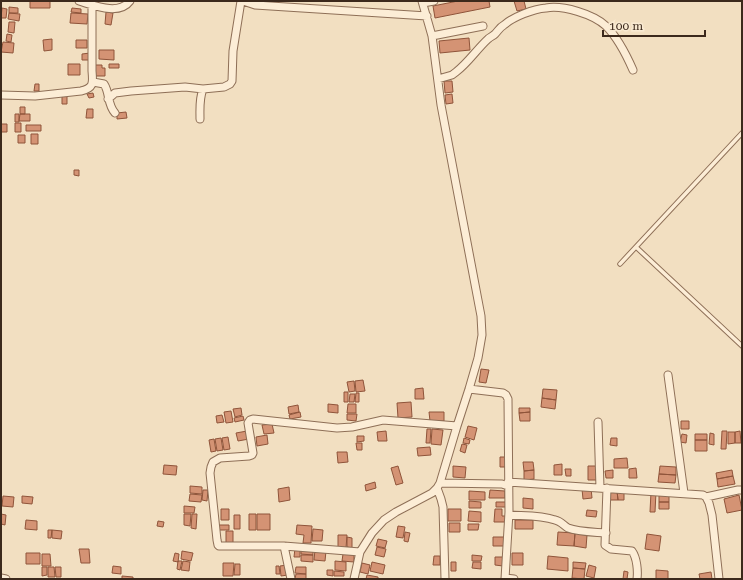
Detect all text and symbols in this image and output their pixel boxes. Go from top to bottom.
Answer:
scale bar [603,12,705,38]
text: 100 m [609,19,643,33]

